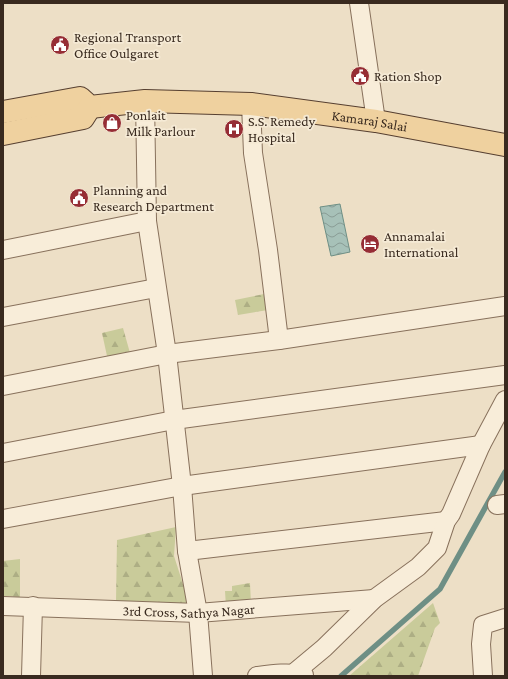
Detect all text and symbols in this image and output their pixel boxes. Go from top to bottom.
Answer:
place label: Regional Transport Office Oulgaret [74,29,181,61]
public building icon: Regional Transport Office Oulgaret [49,34,71,56]
public building icon: Ration Shop [349,65,371,87]
place label: Ration Shop [374,68,442,84]
place label: Ponlait Milk Parlour [126,107,196,139]
street label: Kamaraj Salai [331,107,409,135]
shop icon: Ponlait Milk Parlour [101,112,123,134]
place label: S.S. Remedy Hospital [248,113,316,145]
hospital icon: S.S. Remedy Hospital [223,118,245,140]
place label: Planning and Research Department [93,182,214,214]
public building icon: Planning and Research Department [68,187,90,209]
place label: Annamalai International [384,228,459,260]
hotel icon: Annamalai International [359,233,381,255]
street label: 3rd Cross, Sathya Nagar [122,600,256,621]

